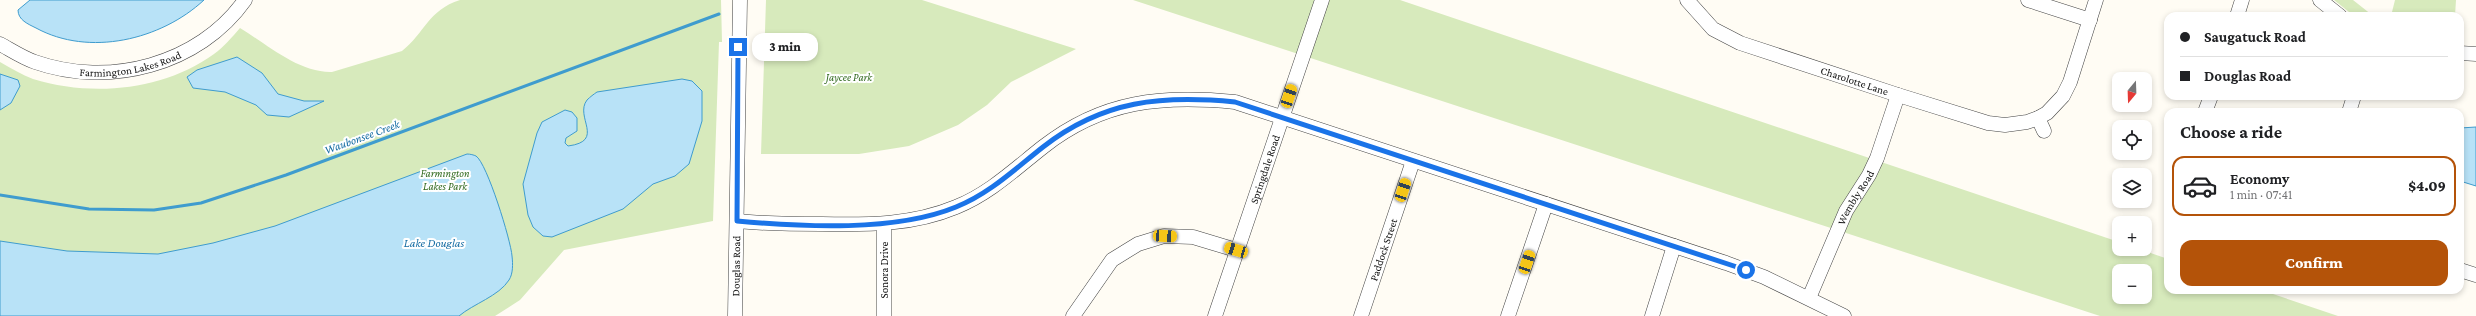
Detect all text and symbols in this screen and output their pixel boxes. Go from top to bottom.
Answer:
text: Saugatuck Road [2204,29,2306,45]
callout: 3 min [752,33,818,61]
route end [729,38,747,56]
text: 3 min [769,39,801,54]
street label: Farmington Lakes Road [79,48,183,79]
street label: Charolotte Lane [1819,64,1890,97]
text: Douglas Road [2204,68,2291,84]
park label: Jaycee Park [824,71,873,84]
north arrow [2112,72,2152,112]
map controls [2112,72,2152,304]
car [1280,83,1298,109]
water label: Waubonsee Creek [322,117,402,157]
button: locate [2112,120,2152,160]
text: Choose a ride [2180,122,2282,142]
street label: Springdale Road [1247,133,1282,205]
park label: Farmington Lakes Park [420,167,470,192]
street label: Wembly Road [1835,168,1876,226]
button: layers [2112,168,2152,208]
icon: car [2182,168,2218,204]
text: Economy [2230,171,2289,187]
car [1394,177,1412,203]
text: $4.09 [2408,178,2446,194]
text: 1 min · 07:41 [2230,187,2292,202]
street label: Paddock Street [1367,216,1399,282]
button: + [2112,216,2152,256]
car [1153,229,1177,243]
street label: Douglas Road [729,235,743,296]
water label: Lake Douglas [404,236,464,250]
button: Confirm [2180,240,2448,286]
street label: Sonora Drive [878,241,890,298]
car [1223,241,1249,259]
car [1517,249,1537,275]
route start [1737,261,1755,279]
button: − [2112,264,2152,304]

